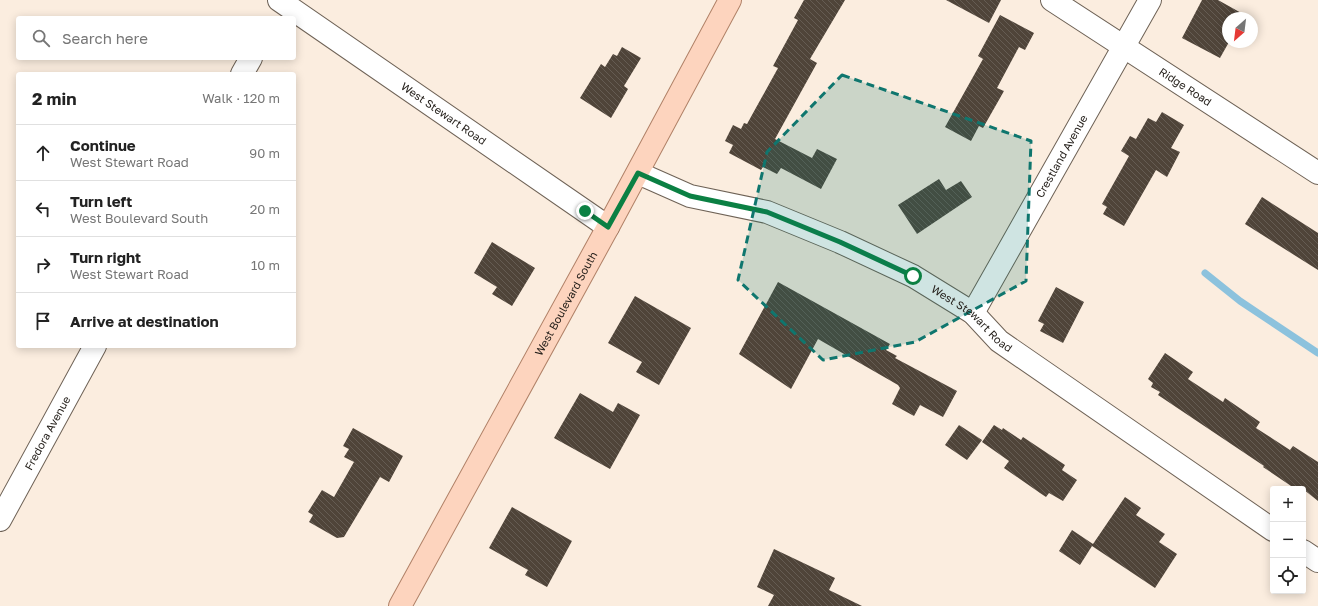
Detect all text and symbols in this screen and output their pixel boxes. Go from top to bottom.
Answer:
north arrow [1222,12,1258,48]
search box [16,16,296,60]
icon: search [30,27,52,49]
text: Search here [62,29,148,47]
street label: Ridge Road [1157,64,1214,108]
street label: West Stewart Road [399,79,489,147]
text: 2 min [32,88,76,109]
text: Walk · 120 m [202,90,280,106]
street label: Crestland Avenue [1033,112,1090,200]
text: Continue [70,136,136,154]
icon: ahead [32,142,54,164]
text: 90 m [249,145,280,161]
text: West Stewart Road [70,154,189,170]
text: Turn left [70,192,132,210]
icon: left [32,198,54,220]
text: 20 m [250,201,280,217]
route end [576,202,594,220]
text: West Boulevard South [70,210,208,226]
text: Turn right [70,248,141,266]
street label: West Boulevard South [532,249,599,358]
icon: right [32,254,54,276]
text: 10 m [251,257,280,273]
text: West Stewart Road [70,266,189,282]
route start [904,267,922,285]
street label: West Stewart Road [929,282,1015,354]
icon: arrive [32,310,54,332]
text: Arrive at destination [70,312,219,330]
street label: Fredora Avenue [22,394,72,472]
map controls [1270,486,1306,594]
button: + [1270,486,1306,522]
button: − [1270,522,1306,558]
button: locate [1270,558,1306,594]

